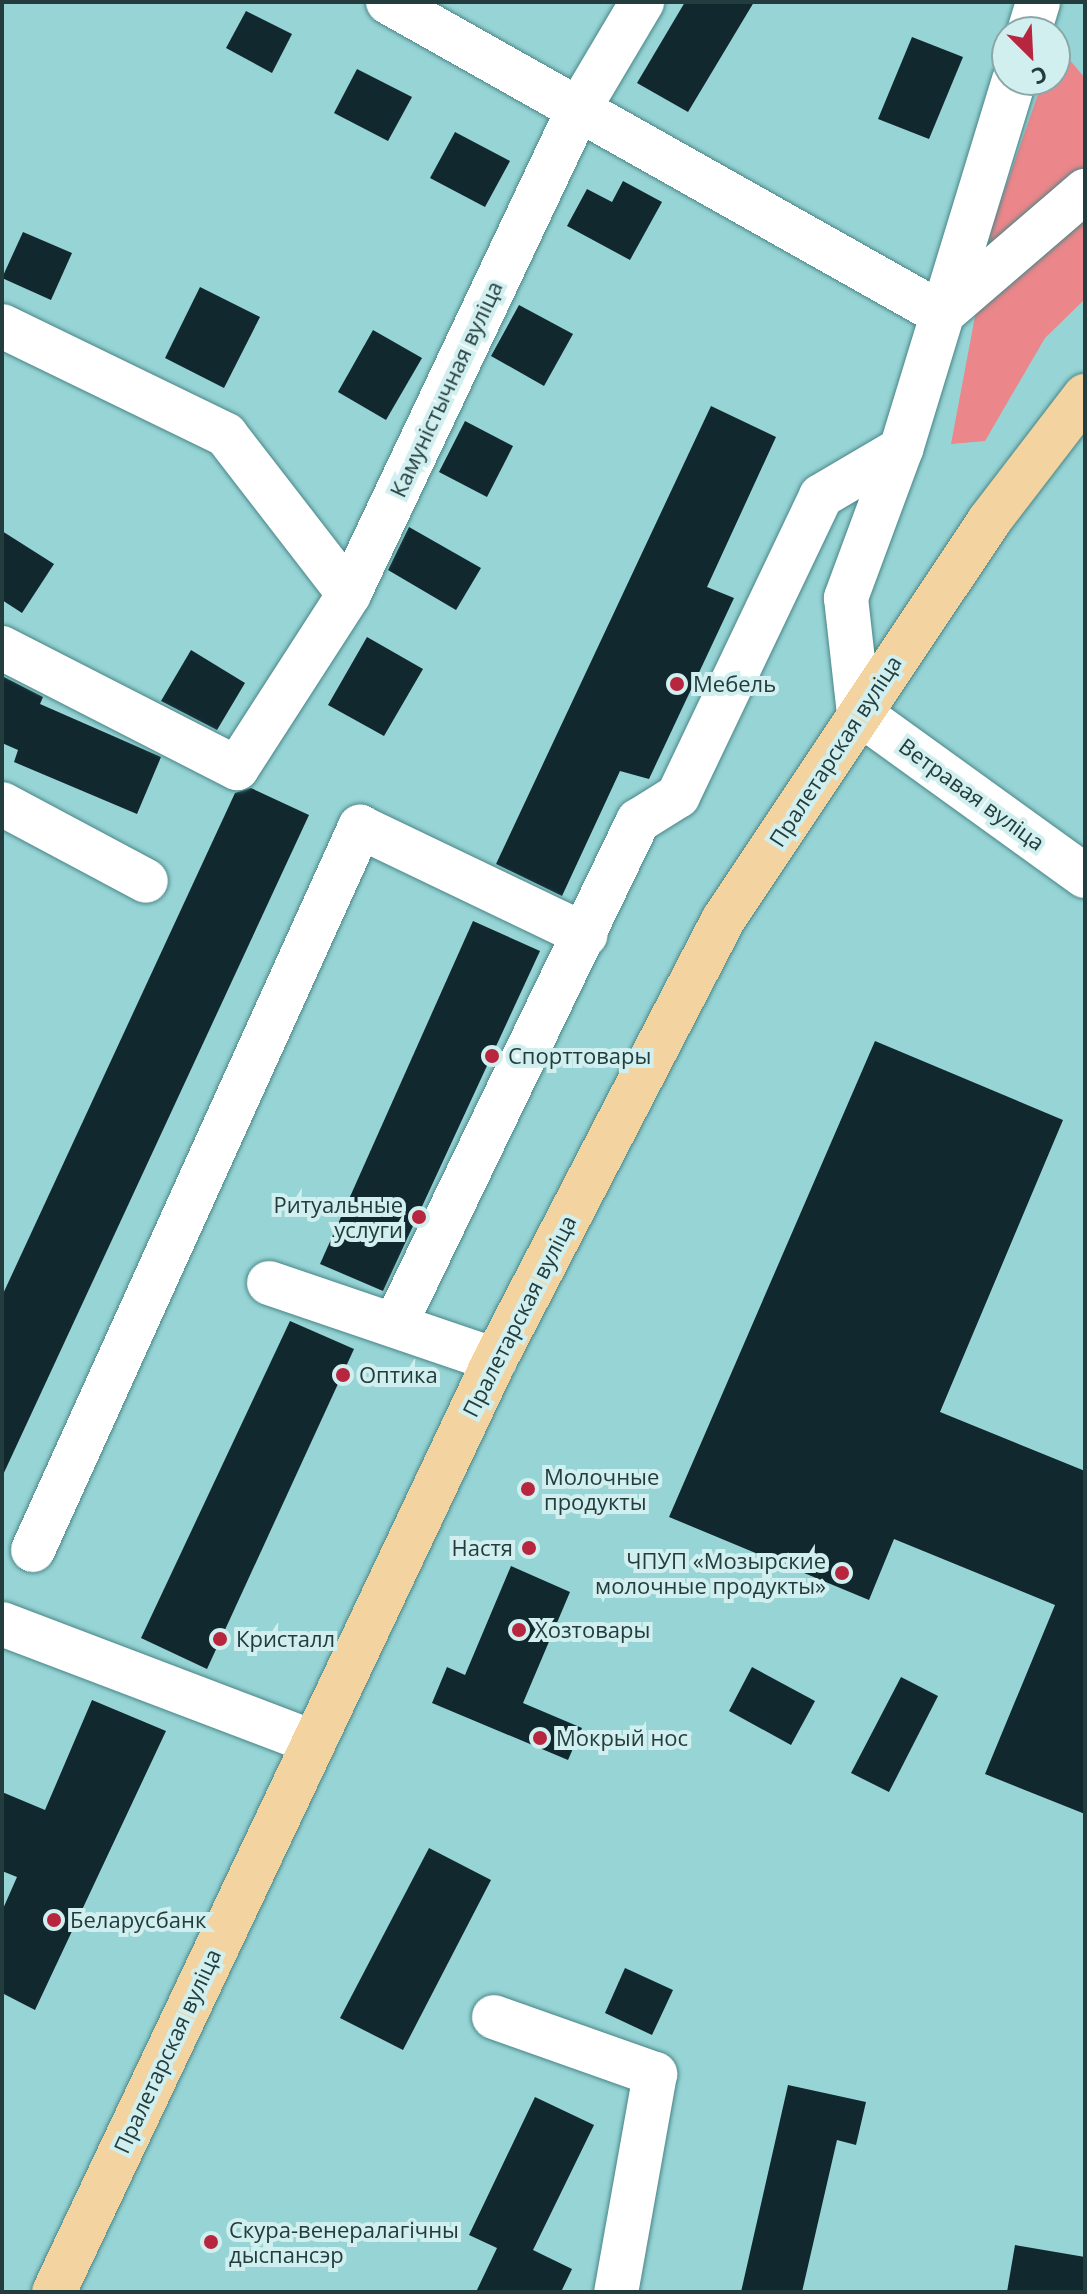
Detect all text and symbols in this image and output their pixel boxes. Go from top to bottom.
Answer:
north arrow [991,16,1071,96]
text: С [1027,60,1052,93]
street label: Камуністычная вуліца [384,277,508,501]
street label: Пралетарская вуліца [763,651,907,851]
place label: Мебель [693,671,776,697]
marker: Мебель [668,675,686,693]
street label: Ветравая вуліца [894,732,1050,856]
place label: Спорттовары [508,1043,651,1069]
marker: Спорттовары [483,1047,501,1065]
place label: Ритуальные услуги [273,1191,403,1242]
marker: Ритуальные услуги [410,1208,428,1226]
street label: Пралетарская вуліца [457,1211,581,1421]
place label: Оптика [359,1362,438,1388]
marker: Оптика [334,1366,352,1384]
place label: Молочные продукты [544,1463,659,1514]
marker: Молочные продукты [519,1480,537,1498]
place label: Настя [451,1535,513,1561]
marker: Настя [520,1539,538,1557]
place label: ЧПУП «Мозырские молочные продукты» [595,1547,826,1598]
marker: ЧПУП «Мозырские молочные продукты» [833,1564,851,1582]
place label: Хозтовары [535,1617,650,1643]
marker: Хозтовары [510,1621,528,1639]
place label: Кристалл [236,1626,335,1652]
marker: Кристалл [211,1630,229,1648]
place label: Мокрый нос [556,1725,688,1751]
marker: Мокрый нос [531,1729,549,1747]
place label: Беларусбанк [70,1907,206,1933]
marker: Беларусбанк [45,1911,63,1929]
street label: Пралетарская вуліца [108,1945,226,2157]
place label: Скура-венералагічны дыспансэр [229,2216,459,2268]
marker: Скура-венералагічны дыспансэр [200,2231,222,2253]

